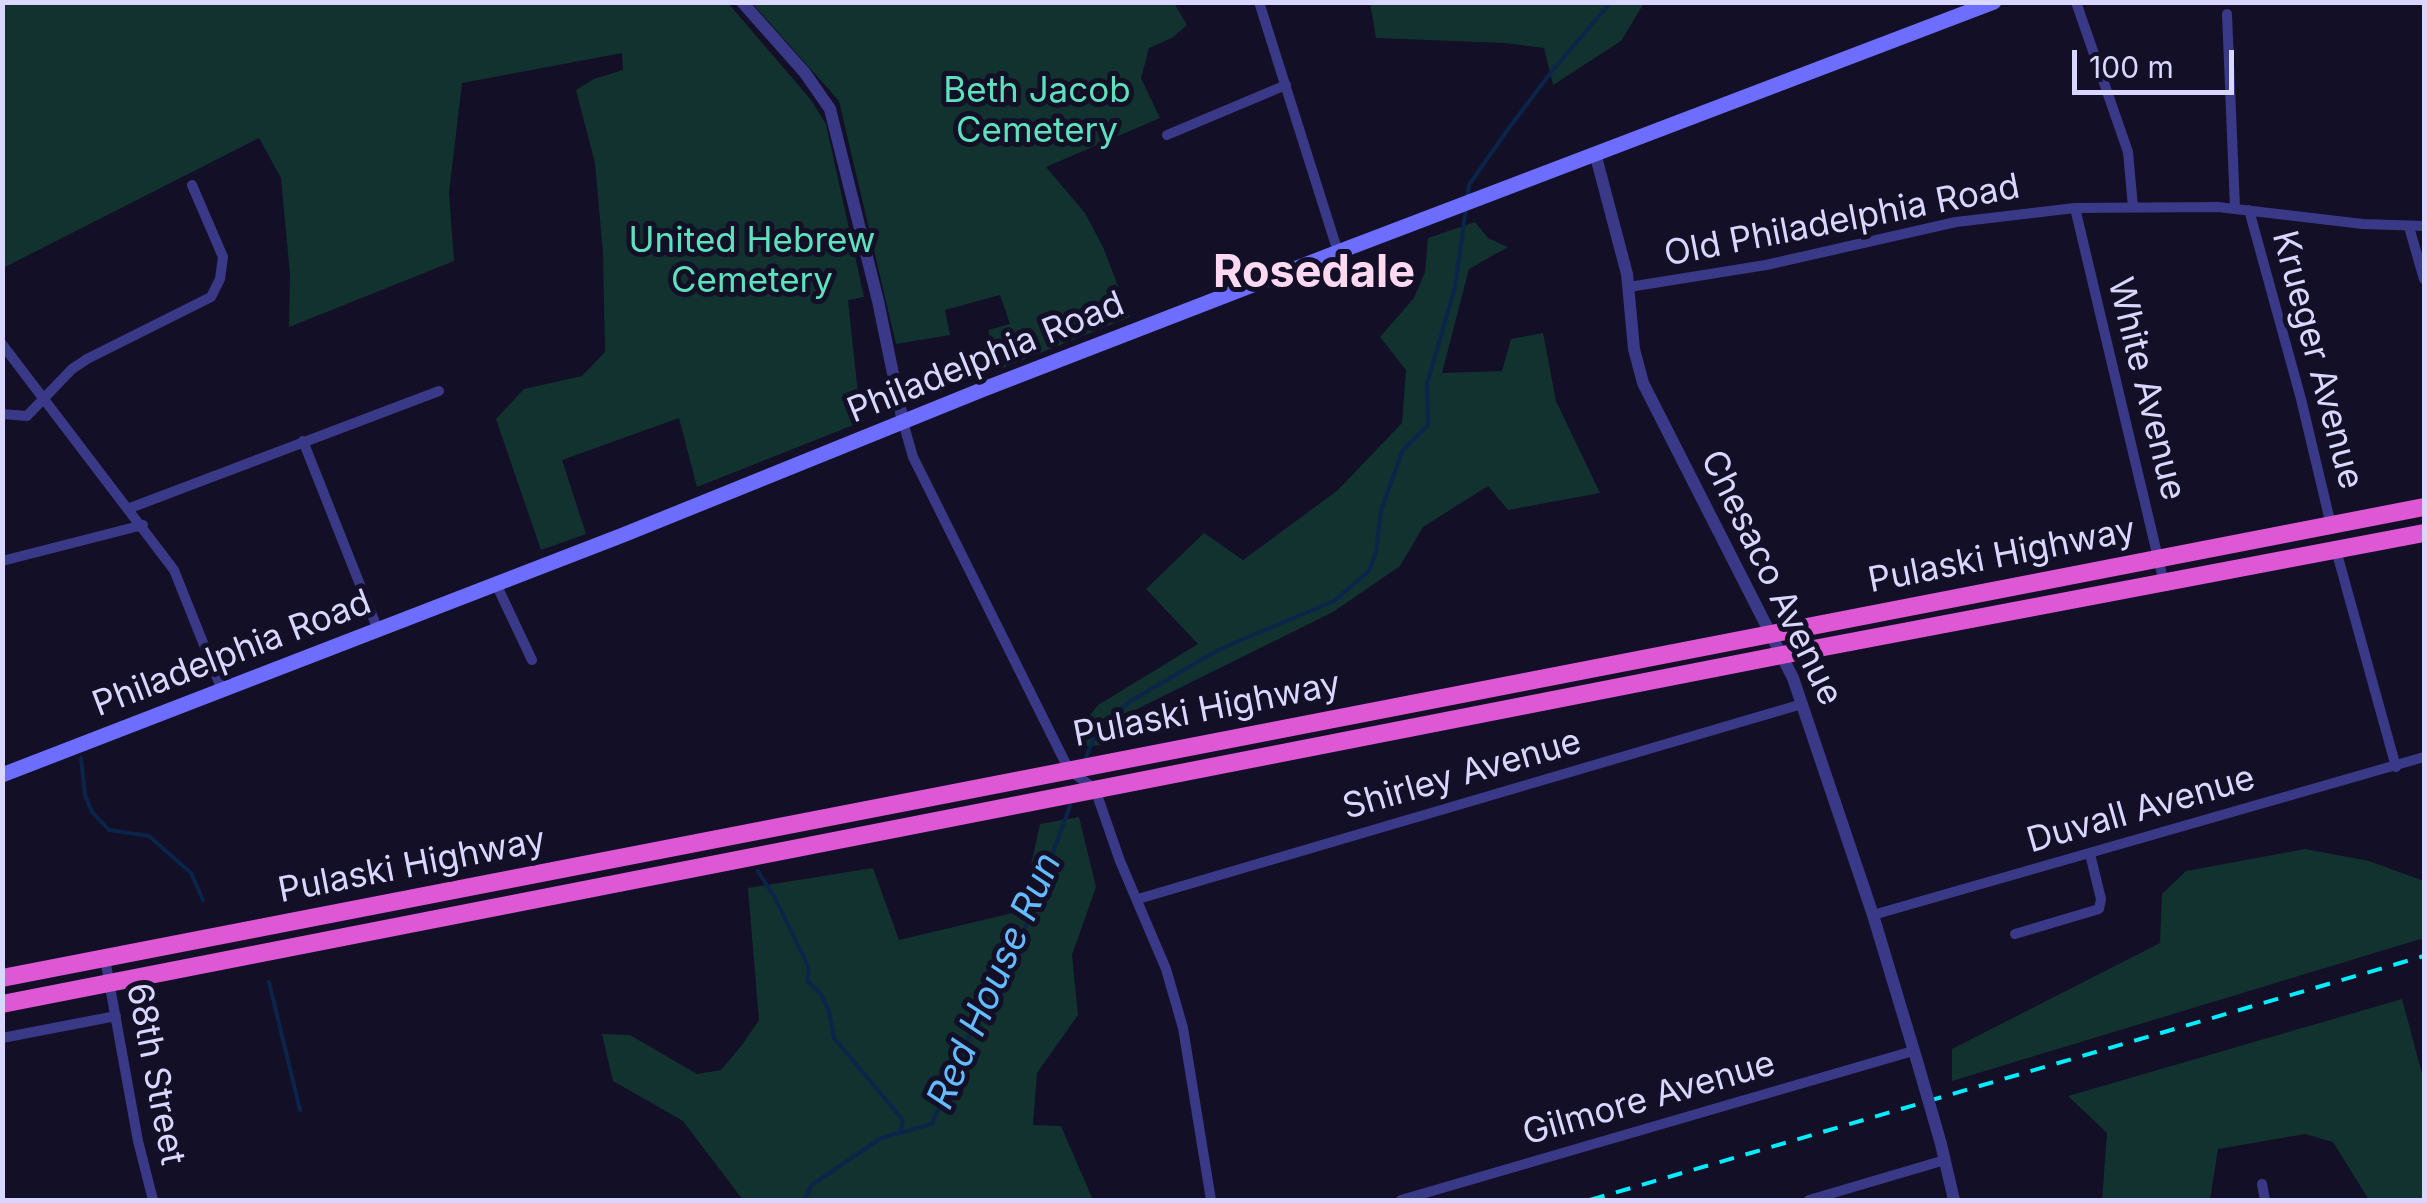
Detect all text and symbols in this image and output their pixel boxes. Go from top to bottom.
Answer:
scale bar [2077,30,2240,92]
text: 100 m [2089,49,2174,85]
park label: Beth Jacob Cemetery [943,70,1131,152]
street label: Old Philadelphia Road [1661,166,2023,276]
park label: United Hebrew Cemetery [629,220,875,302]
street label: Krueger Avenue [2262,226,2372,494]
district label: Rosedale [1213,246,1415,300]
street label: White Avenue [2098,273,2194,505]
street label: Philadelphia Road [842,283,1130,433]
street label: Chesaco Avenue [1691,444,1851,712]
street label: Pulaski Highway [1865,510,2139,602]
street label: Philadelphia Road [87,582,377,726]
street label: Pulaski Highway [1070,664,1344,756]
street label: Shirley Avenue [1338,721,1586,829]
street label: Duvall Avenue [2022,757,2260,863]
street label: Pulaski Highway [275,820,549,912]
water label: Red House Run [918,846,1072,1116]
street label: 68th Street [117,980,193,1168]
street label: Gilmore Avenue [1518,1043,1780,1155]

